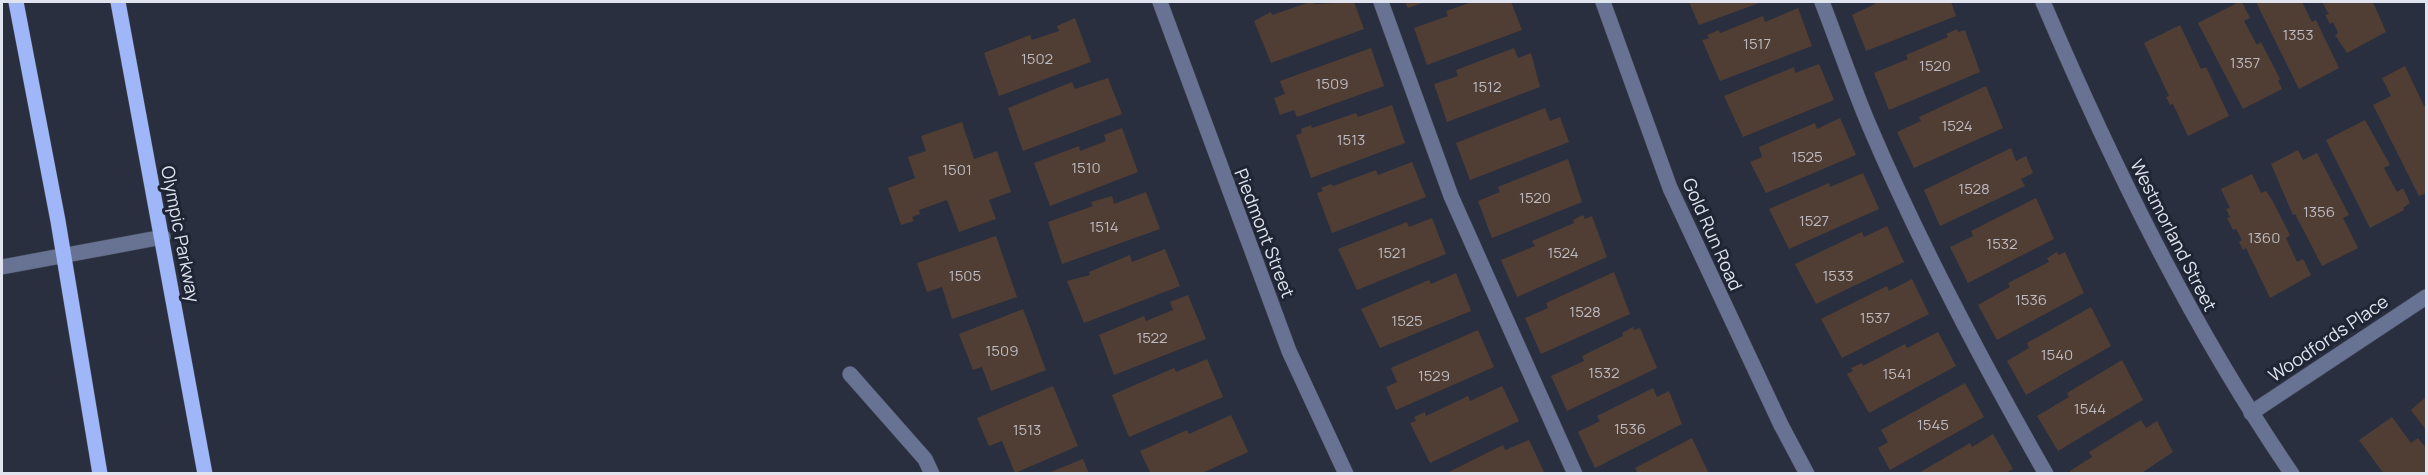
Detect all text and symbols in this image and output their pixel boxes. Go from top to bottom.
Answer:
house number: 1353 [2282,24,2314,45]
house number: 1517 [1743,33,1771,54]
house number: 1502 [1021,48,1053,69]
house number: 1357 [2230,52,2260,73]
house number: 1520 [1919,55,1951,76]
house number: 1509 [1316,73,1348,94]
house number: 1512 [1473,76,1501,97]
house number: 1524 [1941,115,1973,136]
house number: 1513 [1337,129,1365,150]
house number: 1525 [1791,146,1823,167]
street label: Westmorland Street [2125,155,2223,315]
house number: 1510 [1071,157,1101,178]
house number: 1501 [942,159,972,180]
street label: Olympic Parkway [156,164,206,305]
street label: Piedmont Street [1229,165,1301,301]
street label: Gold Run Road [1677,174,1749,294]
house number: 1528 [1958,178,1990,199]
house number: 1520 [1519,187,1551,208]
house number: 1356 [2303,201,2335,222]
house number: 1527 [1799,210,1829,231]
house number: 1514 [1089,216,1119,237]
house number: 1360 [2248,227,2280,248]
house number: 1532 [1986,233,2018,254]
house number: 1521 [1378,242,1406,263]
house number: 1524 [1547,242,1579,263]
house number: 1505 [949,265,981,286]
house number: 1533 [1822,265,1854,286]
house number: 1536 [2015,289,2047,310]
street label: Woodfords Place [2263,289,2393,387]
house number: 1528 [1569,301,1601,322]
house number: 1537 [1860,307,1890,328]
house number: 1525 [1391,310,1423,331]
house number: 1522 [1136,327,1168,348]
house number: 1509 [986,340,1018,361]
house number: 1540 [2041,344,2073,365]
house number: 1532 [1588,362,1620,383]
house number: 1541 [1882,363,1912,384]
house number: 1529 [1418,365,1450,386]
house number: 1544 [2074,398,2106,419]
house number: 1545 [1917,414,1949,435]
house number: 1536 [1614,418,1646,439]
house number: 1513 [1013,419,1041,440]

